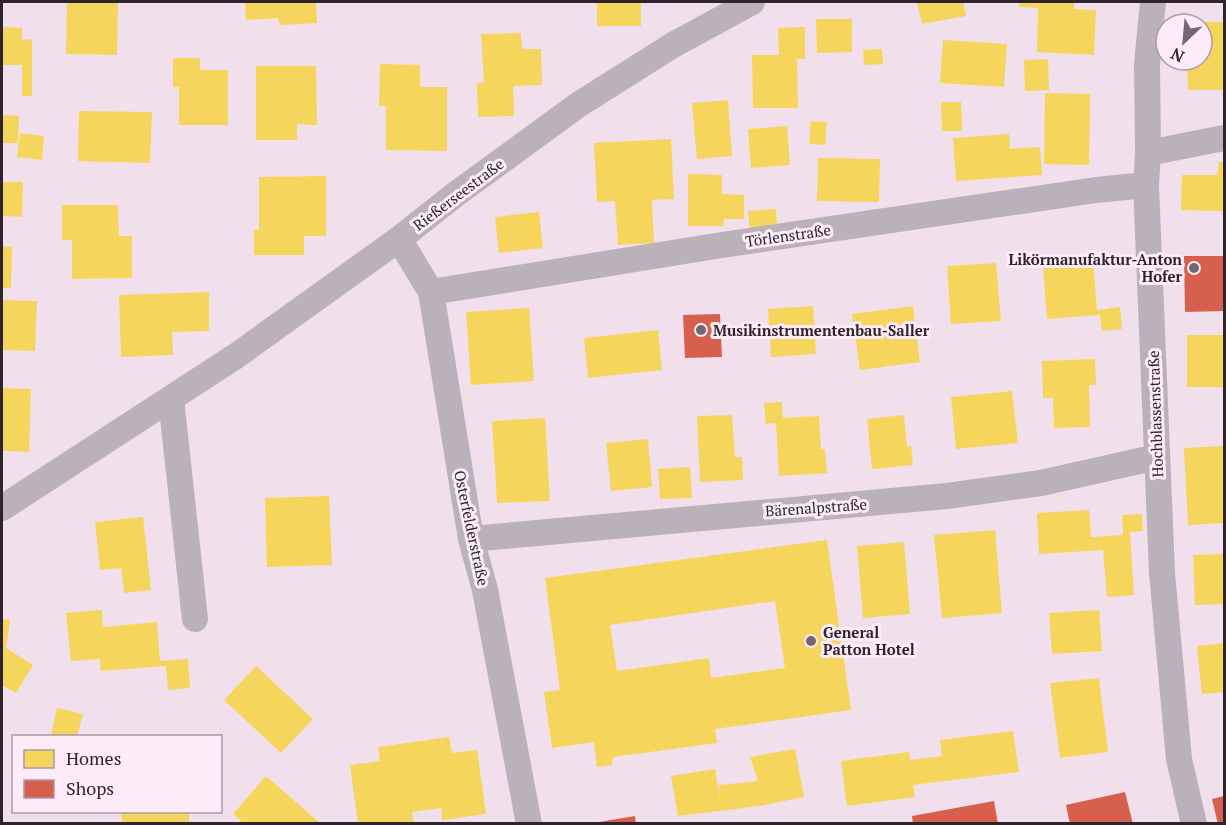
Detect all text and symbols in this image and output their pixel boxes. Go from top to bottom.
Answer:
north arrow [1154,12,1214,72]
text: N [1167,43,1188,68]
street label: Rießerseestraße [409,153,507,235]
street label: Törlenstraße [744,219,832,251]
place label: Likörmanufaktur-Anton Hofer [1008,249,1183,286]
marker: Likörmanufaktur-Anton Hofer [1187,261,1201,275]
place label: Musikinstrumentenbau-Saller [713,320,930,340]
marker: Musikinstrumentenbau-Saller [694,323,708,337]
street label: Hochblassenstraße [1143,350,1167,478]
street label: Osterfelderstraße [450,468,494,588]
street label: Bärenalpstraße [764,493,868,521]
place label: General Patton Hotel [823,622,915,659]
marker: General Patton Hotel [804,634,818,648]
legend [12,735,222,813]
text: Homes [66,746,121,770]
text: Shops [66,776,114,800]

